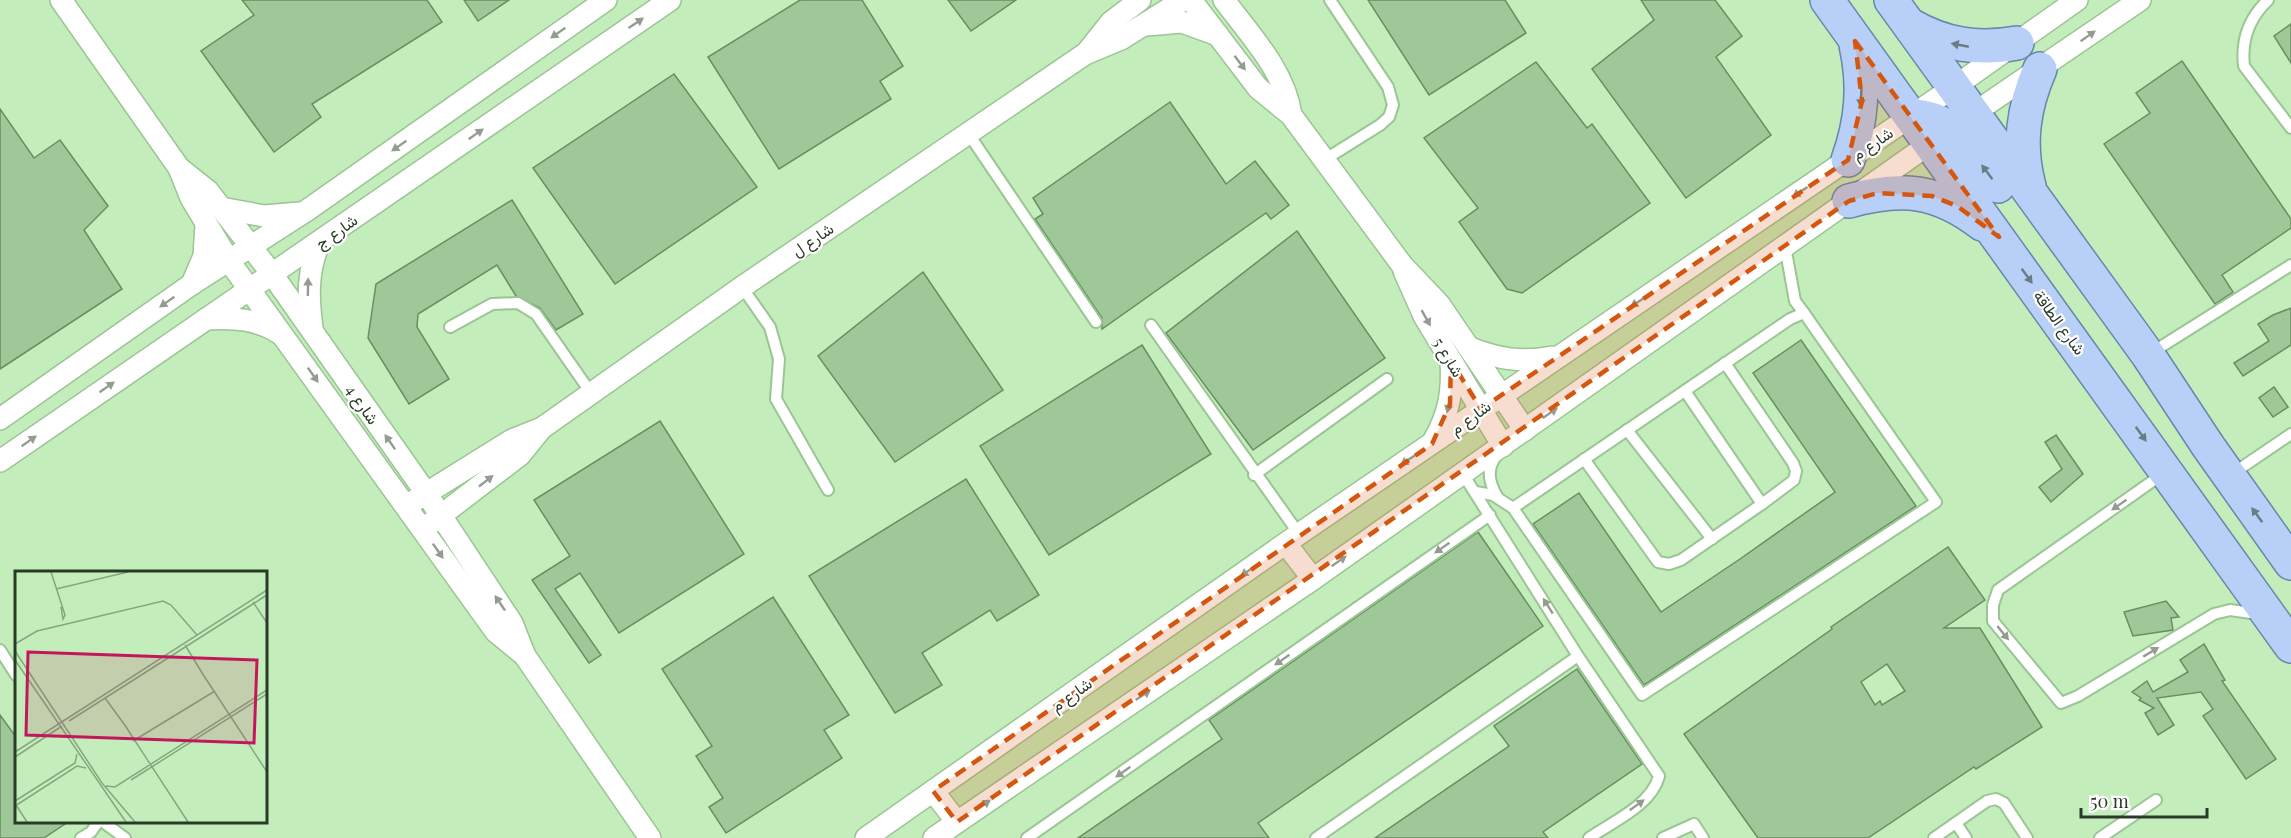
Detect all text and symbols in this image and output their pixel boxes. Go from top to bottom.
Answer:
one-way arrow [628,18,644,29]
one-way arrow [550,27,566,38]
one-way arrow [2080,31,2096,42]
one-way arrow [1950,40,1969,49]
one-way arrow [1233,56,1245,71]
one-way arrow [1857,89,1866,108]
street label: شارع م [1847,122,1898,166]
one-way arrow [467,128,483,140]
one-way arrow [391,140,407,152]
one-way arrow [1982,164,1994,179]
one-way arrow [1791,187,1808,198]
street label: شارع ج [311,209,362,255]
street label: شارع ل [787,217,838,262]
one-way arrow [2021,267,2033,283]
one-way arrow [304,277,313,296]
street label: شارع الطاقة [2028,285,2091,360]
one-way arrow [160,296,176,308]
one-way arrow [1631,296,1647,308]
one-way arrow [1420,310,1430,327]
street label: شارع 5 [1427,333,1469,382]
one-way arrow [307,366,319,382]
street label: شارع 4 [340,380,384,429]
one-way arrow [98,381,114,393]
one-way arrow [1444,395,1453,414]
street label: شارع م [1445,395,1496,441]
one-way arrow [1543,407,1558,419]
one-way arrow [2134,427,2146,442]
one-way arrow [384,434,396,450]
one-way arrow [21,435,37,447]
one-way arrow [1401,454,1417,466]
one-way arrow [479,476,494,488]
one-way arrow [2111,499,2127,510]
one-way arrow [2251,508,2263,524]
one-way arrow [432,542,444,558]
one-way arrow [1435,542,1451,554]
one-way arrow [1331,556,1347,567]
one-way arrow [1240,564,1255,576]
inset map [15,571,267,823]
one-way arrow [494,595,505,611]
one-way arrow [1542,598,1553,614]
one-way arrow [1996,625,2009,640]
one-way arrow [2143,646,2159,657]
one-way arrow [1275,654,1291,666]
street label: شارع م [1046,672,1097,717]
one-way arrow [1135,689,1151,701]
one-way arrow [1115,766,1131,778]
scale bar [2081,781,2207,819]
text: 50 m [2090,789,2129,813]
one-way arrow [974,799,990,811]
one-way arrow [1629,799,1645,811]

